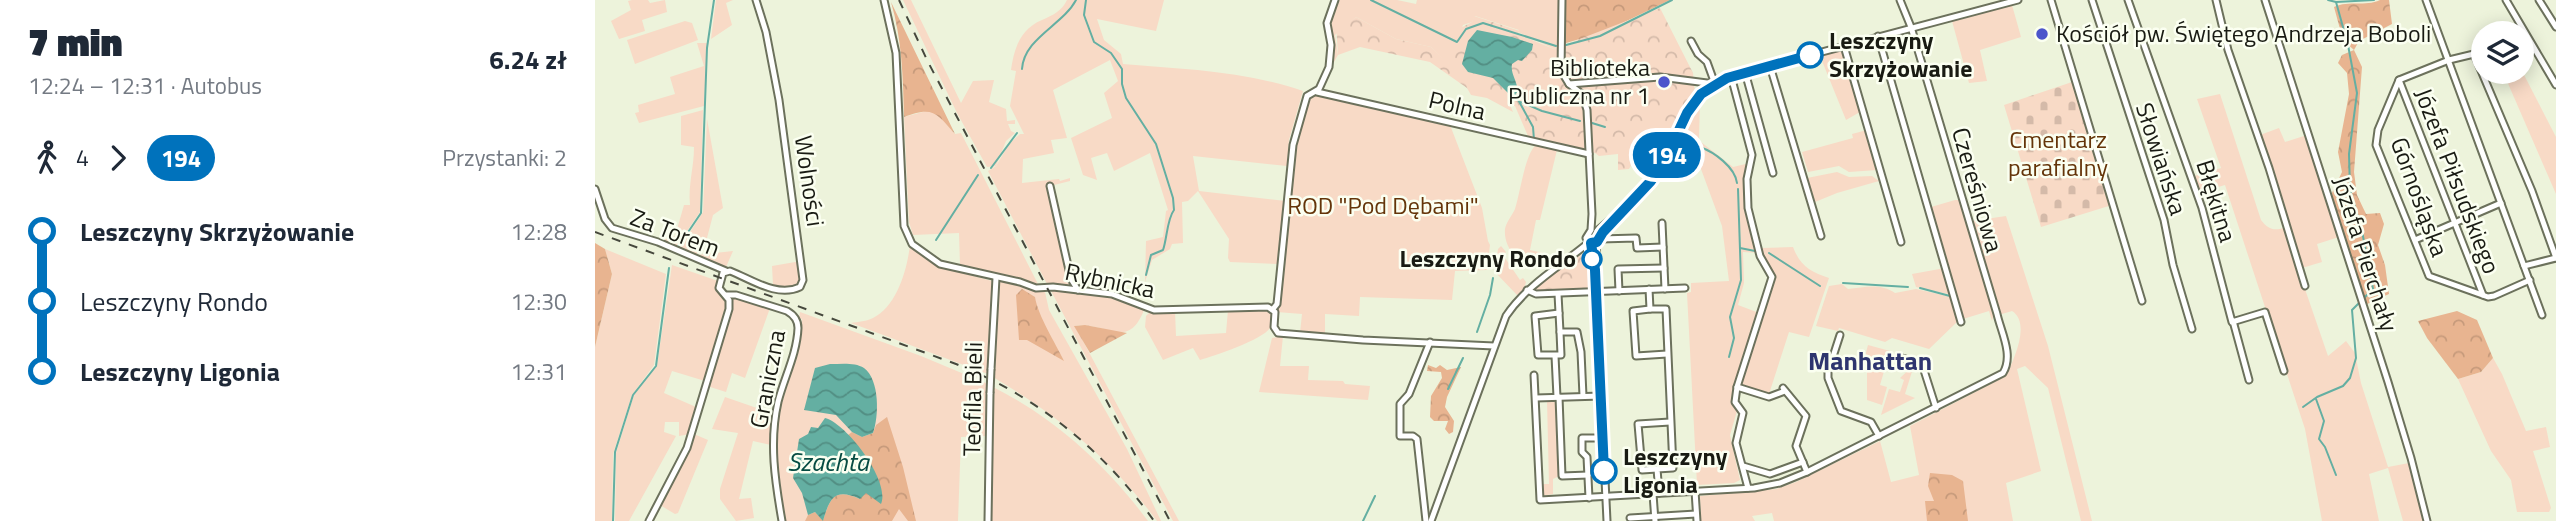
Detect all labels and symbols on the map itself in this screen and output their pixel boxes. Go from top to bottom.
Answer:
place label: Kościół pw. Świętego Andrzeja Boboli [2056,15,2431,51]
place label: Leszczyny Skrzyżowanie [1829,22,1972,86]
marker: Kościół pw. Świętego Andrzeja Boboli [2034,26,2050,42]
marker: Leszczyny Skrzyżowanie [1797,42,1823,68]
place label: Biblioteka Publiczna nr 1 [1508,49,1650,113]
marker: Biblioteka Publiczna nr 1 [1656,74,1672,90]
street label: Polna [1425,81,1489,129]
street label: Józefa Piłsudskiego [2406,83,2510,279]
street label: Słowiańska [2127,98,2197,219]
park label: Cmentarz parafialny [2008,121,2108,185]
street label: Czereśniowa [1943,123,2013,256]
line badge: 194 [1627,132,1707,178]
street label: Górnośląska [2382,132,2458,261]
street label: Wolności [786,133,834,229]
street label: Błękitna [2187,155,2247,246]
street label: Józefa Pierchały [2324,171,2408,337]
park label: ROD "Pod Dębami" [1287,187,1479,223]
street label: Za Torem [625,199,725,266]
place label: Leszczyny Rondo [1400,240,1576,276]
marker: Leszczyny Rondo [1582,249,1602,269]
street label: Rybnicka [1062,253,1158,307]
street label: Graniczna [740,327,794,431]
district label: Manhattan [1808,341,1932,380]
street label: Teofila Bieli [953,342,991,456]
place label: Leszczyny Ligonia [1623,438,1728,502]
water label: Szachta [787,442,871,481]
marker: Leszczyny Ligonia [1591,458,1617,484]

